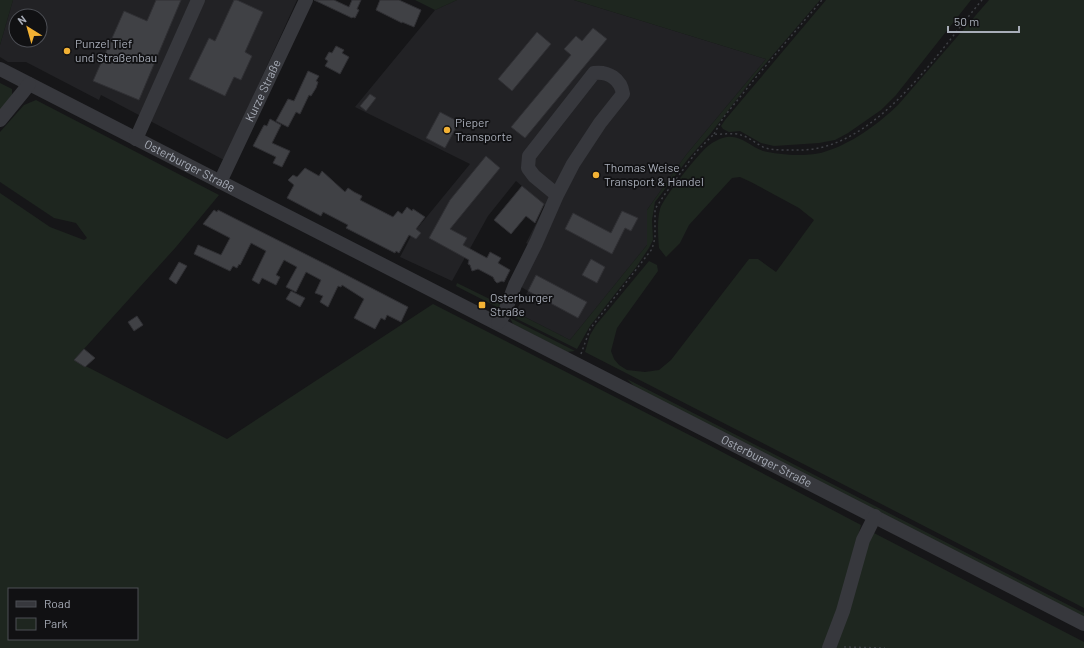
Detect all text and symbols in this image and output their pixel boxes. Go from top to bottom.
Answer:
north arrow [8,8,48,48]
scale bar [948,8,1019,34]
text: N [15,12,29,27]
text: 50 m [954,14,979,28]
place label: Punzel Tief und Straßenbau [75,36,157,64]
marker: Punzel Tief und Straßenbau [62,46,72,56]
street label: Kurze Straße [242,57,283,124]
place label: Pieper Transporte [455,115,512,143]
marker: Pieper Transporte [442,125,452,135]
street label: Osterburger Straße [142,136,238,194]
place label: Thomas Weise Transport & Handel [604,160,704,188]
marker: Thomas Weise Transport & Handel [591,170,601,180]
place label: Osterburger Straße [490,290,553,318]
marker: Osterburger Straße [477,300,487,310]
street label: Osterburger Straße [719,431,815,490]
legend [8,588,138,640]
text: Road [44,596,71,610]
text: Park [44,616,68,630]

